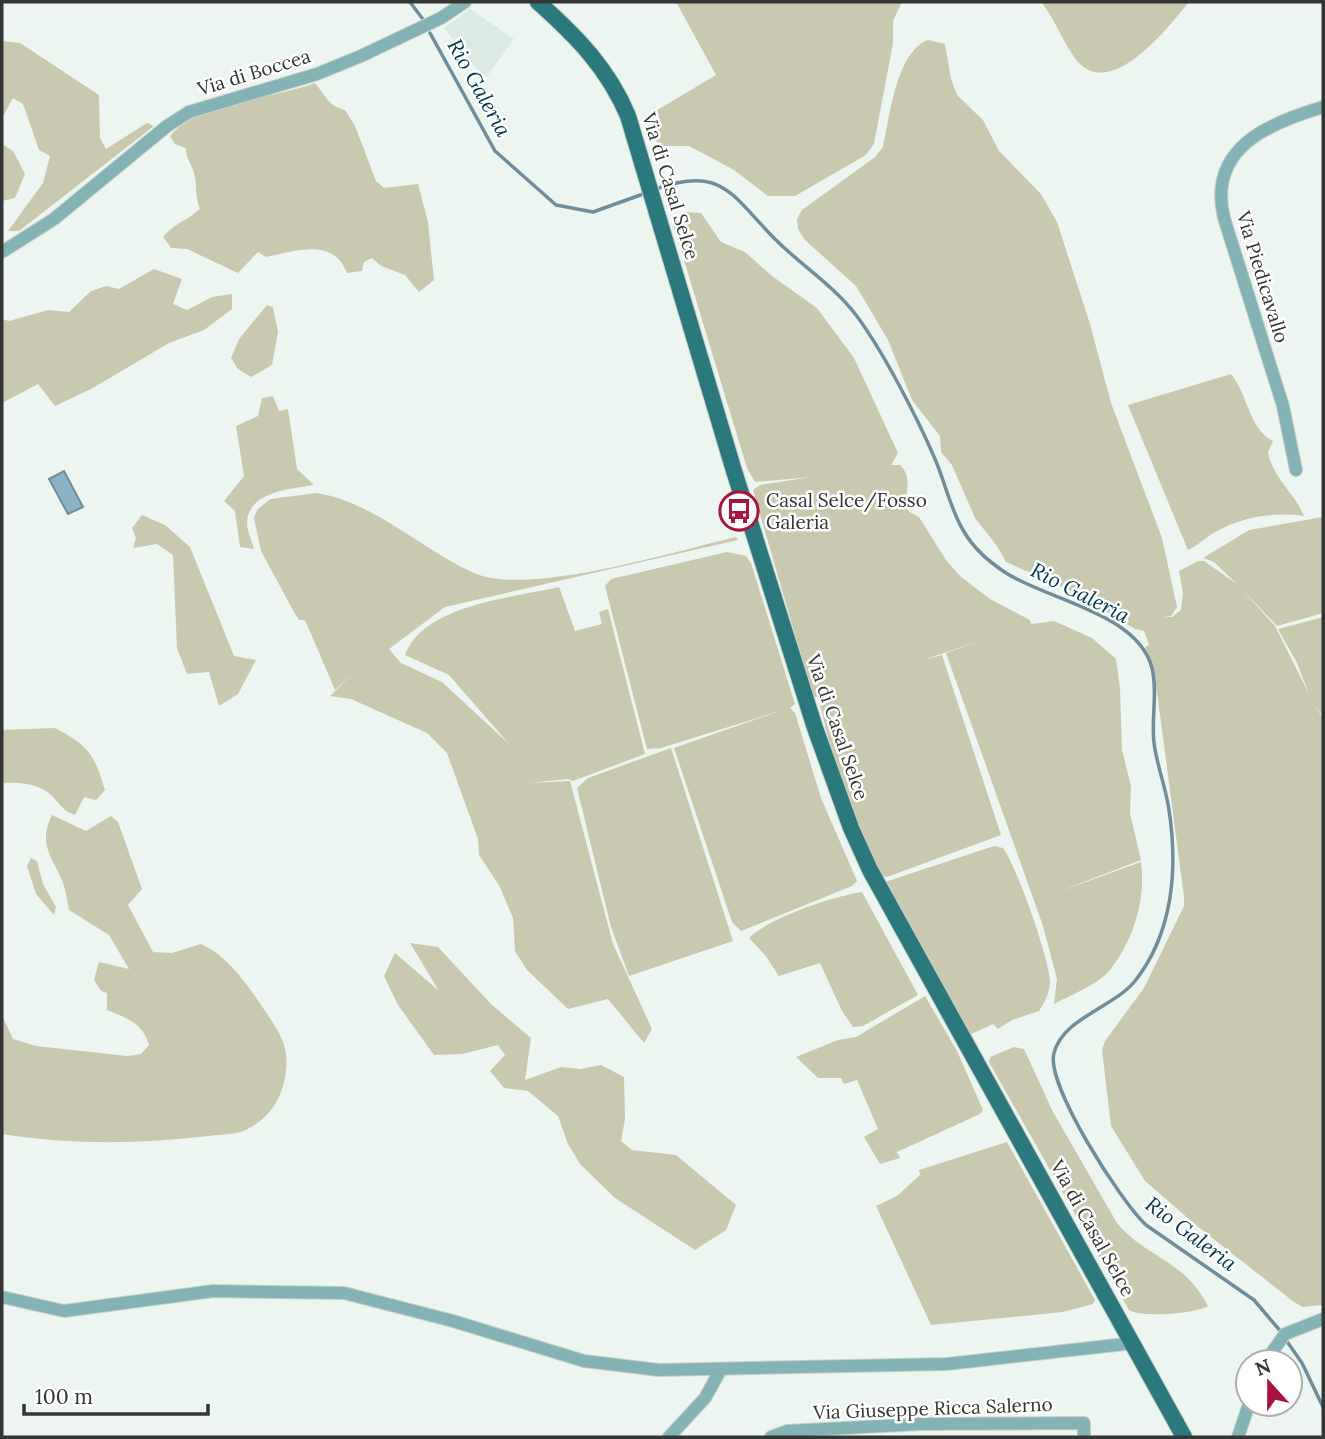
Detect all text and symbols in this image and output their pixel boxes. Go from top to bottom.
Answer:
water label: Rio Galeria [442,34,518,142]
street label: Via di Boccea [194,43,314,101]
street label: Via di Casal Selce [637,109,705,262]
street label: Via Piedicavallo [1231,207,1294,346]
place label: Casal Selce/Fosso Galeria [766,488,927,534]
bus stop icon: Casal Selce/Fosso Galeria [718,490,760,532]
water label: Rio Galeria [1026,556,1135,629]
street label: Via di Casal Selce [802,650,874,803]
street label: Via di Casal Selce [1045,1155,1140,1300]
water label: Rio Galeria [1140,1190,1243,1277]
north arrow [1234,1348,1304,1418]
text: N [1252,1353,1274,1381]
scale bar [24,1372,208,1416]
text: 100 m [35,1383,93,1410]
street label: Via Giuseppe Ricca Salerno [812,1392,1053,1424]

